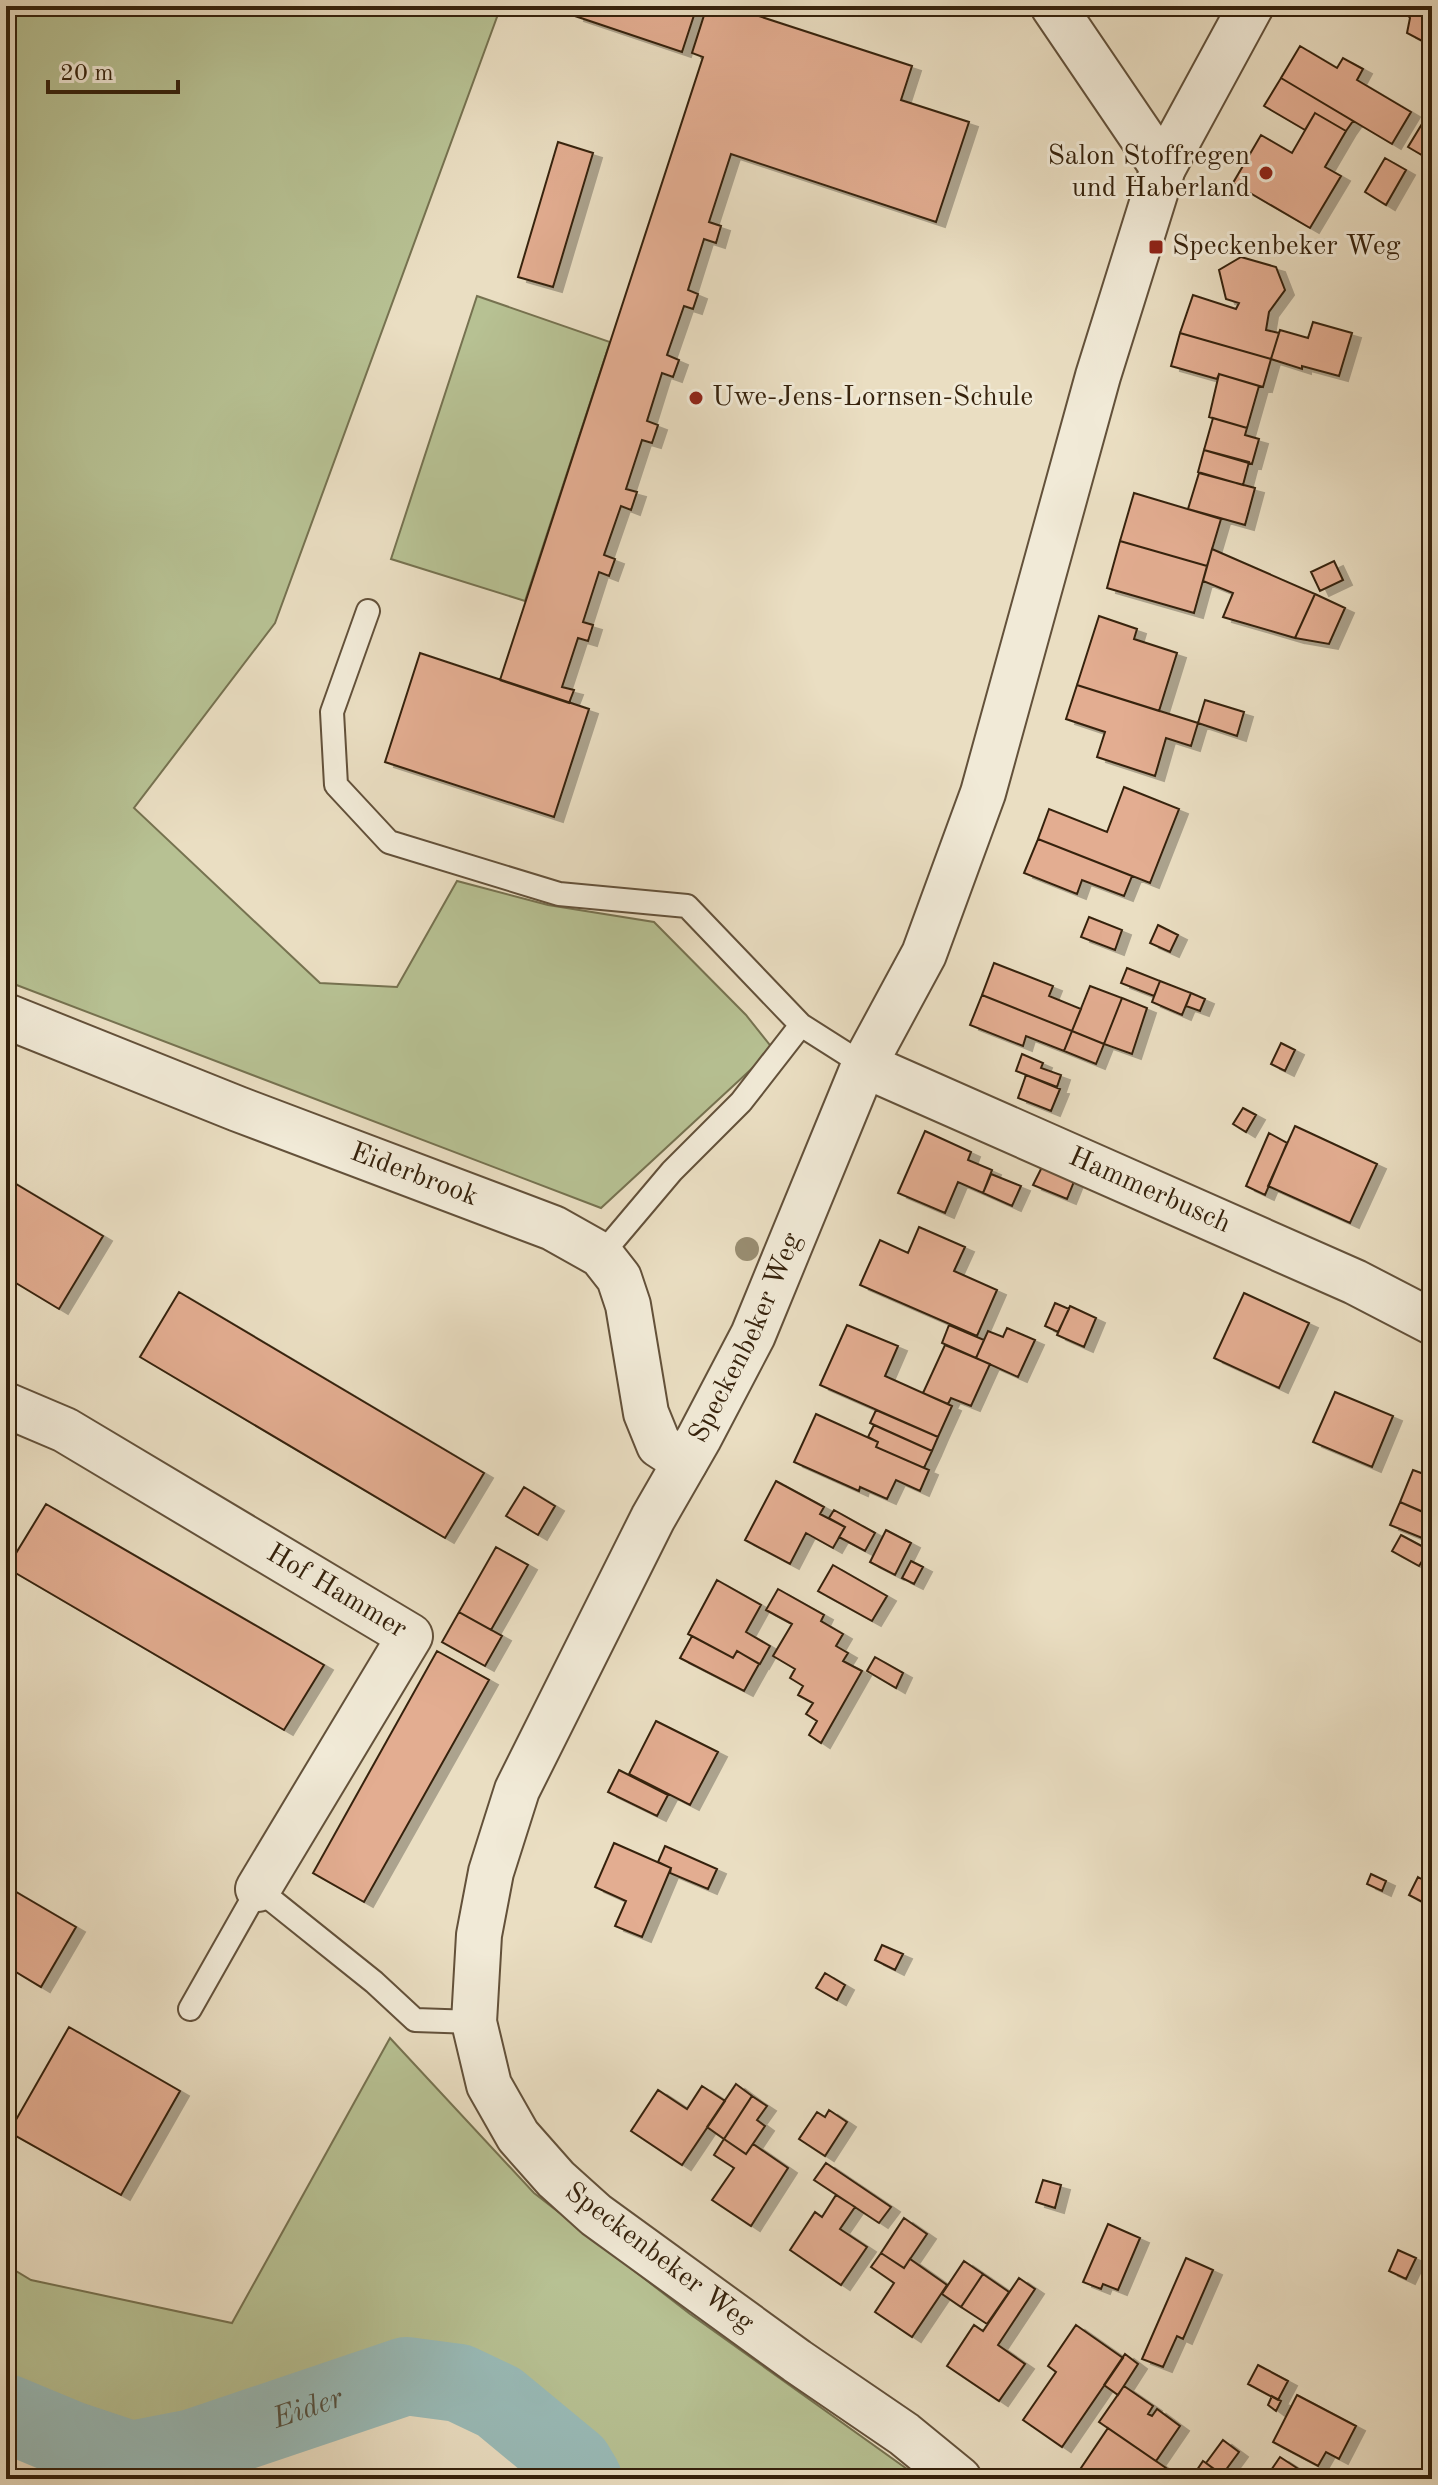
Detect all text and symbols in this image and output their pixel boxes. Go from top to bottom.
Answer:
scale bar [48,44,178,94]
text: 20 m [60,62,114,86]
place label: Salon Stoffregen und Haberland [1047,143,1250,203]
marker: Salon Stoffregen und Haberland [1257,164,1275,182]
place label: Speckenbeker Weg [1172,233,1401,261]
marker: Speckenbeker Weg [1147,238,1165,256]
place label: Uwe-Jens-Lornsen-Schule [712,384,1033,412]
marker: Uwe-Jens-Lornsen-Schule [687,389,705,407]
street label: Eiderbrook [346,1139,482,1212]
street label: Hammerbusch [1064,1143,1234,1239]
street label: Speckenbeker Weg [685,1229,807,1448]
street label: Hof Hammer [261,1539,411,1644]
street label: Speckenbeker Weg [559,2178,759,2338]
water label: Eider [268,2383,348,2435]

